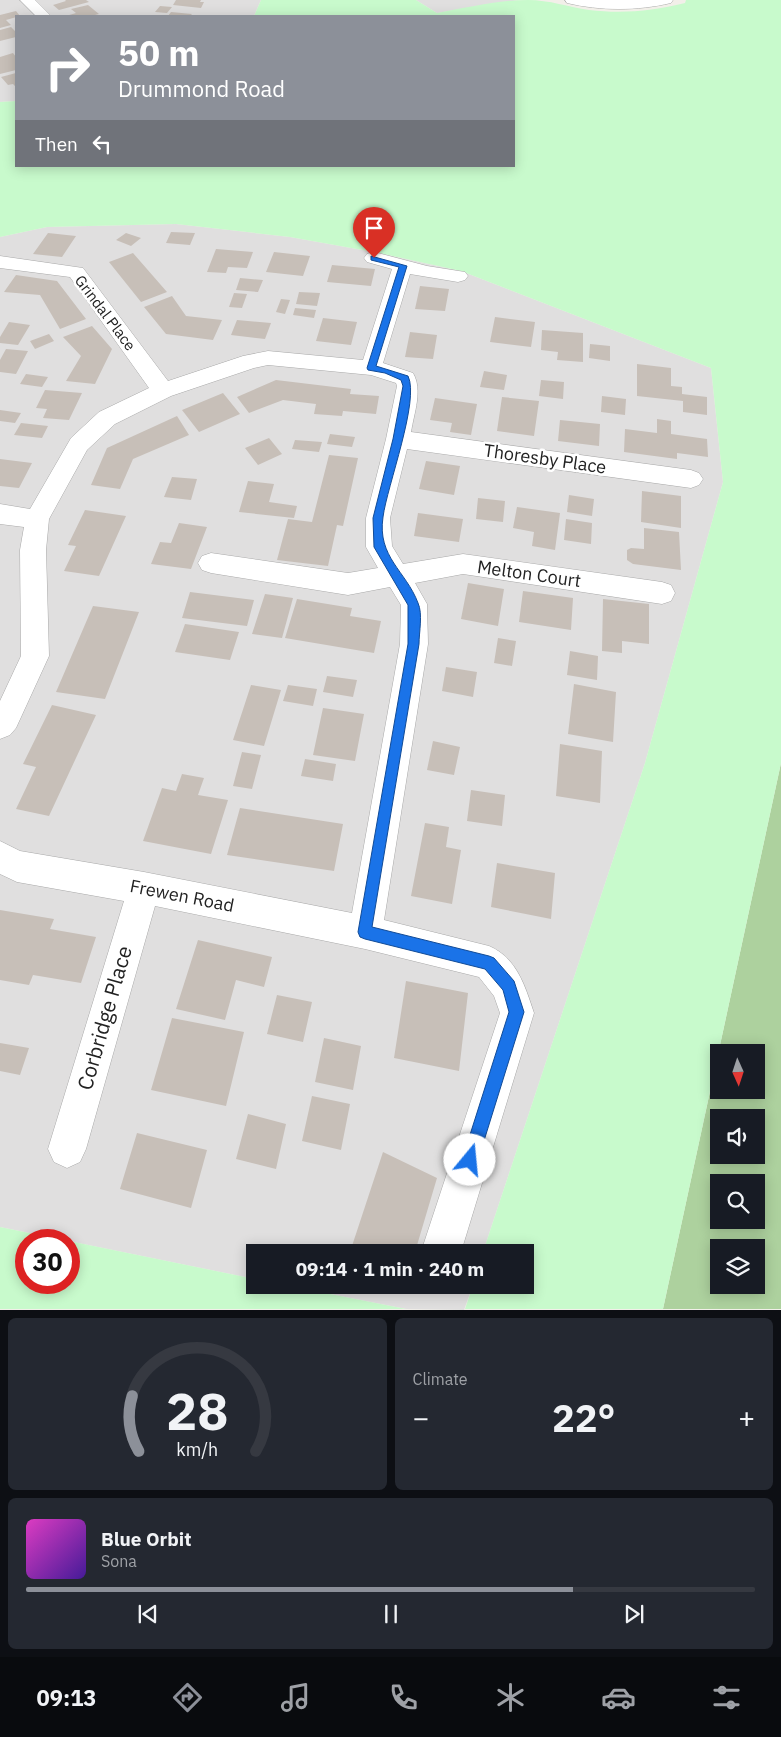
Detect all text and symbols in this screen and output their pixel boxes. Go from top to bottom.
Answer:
text: 50 m [118,30,200,76]
icon: right [35,35,100,100]
text: Drummond Road [118,74,285,103]
icon: left [88,130,116,158]
text: Then [35,132,78,156]
pin [353,207,395,258]
icon: arrive [360,214,388,242]
street label: Grindal Place [71,271,140,354]
street label: Thoresby Place [482,439,608,479]
street label: Melton Court [476,555,582,592]
street label: Frewen Road [128,874,236,917]
street label: Corbridge Place [70,942,138,1093]
north arrow [710,1044,765,1099]
map controls [710,1044,765,1294]
button: sound [710,1109,765,1164]
position arrow [443,1133,495,1185]
button: search [710,1174,765,1229]
speed limit sign: 30 [15,1229,80,1294]
button: layers [710,1239,765,1294]
text: 09:14 · 1 min · 240 m [296,1257,484,1281]
text: Climate [413,1369,468,1389]
text: 28 [166,1377,228,1444]
text: 22° [552,1393,615,1442]
text: − [413,1399,429,1436]
text: + [738,1399,755,1436]
text: km/h [176,1438,218,1461]
text: Blue Orbit [101,1527,191,1551]
text: Sona [101,1551,137,1571]
icon: previous [134,1600,162,1628]
icon: pause [377,1600,405,1628]
icon: next [620,1600,648,1628]
icon: directions [170,1680,205,1715]
icon: music [278,1680,313,1715]
icon: phone [386,1680,421,1715]
icon: climate [493,1680,528,1715]
icon: car [601,1680,636,1715]
icon: filters [709,1680,744,1715]
text: 09:13 [36,1683,97,1712]

